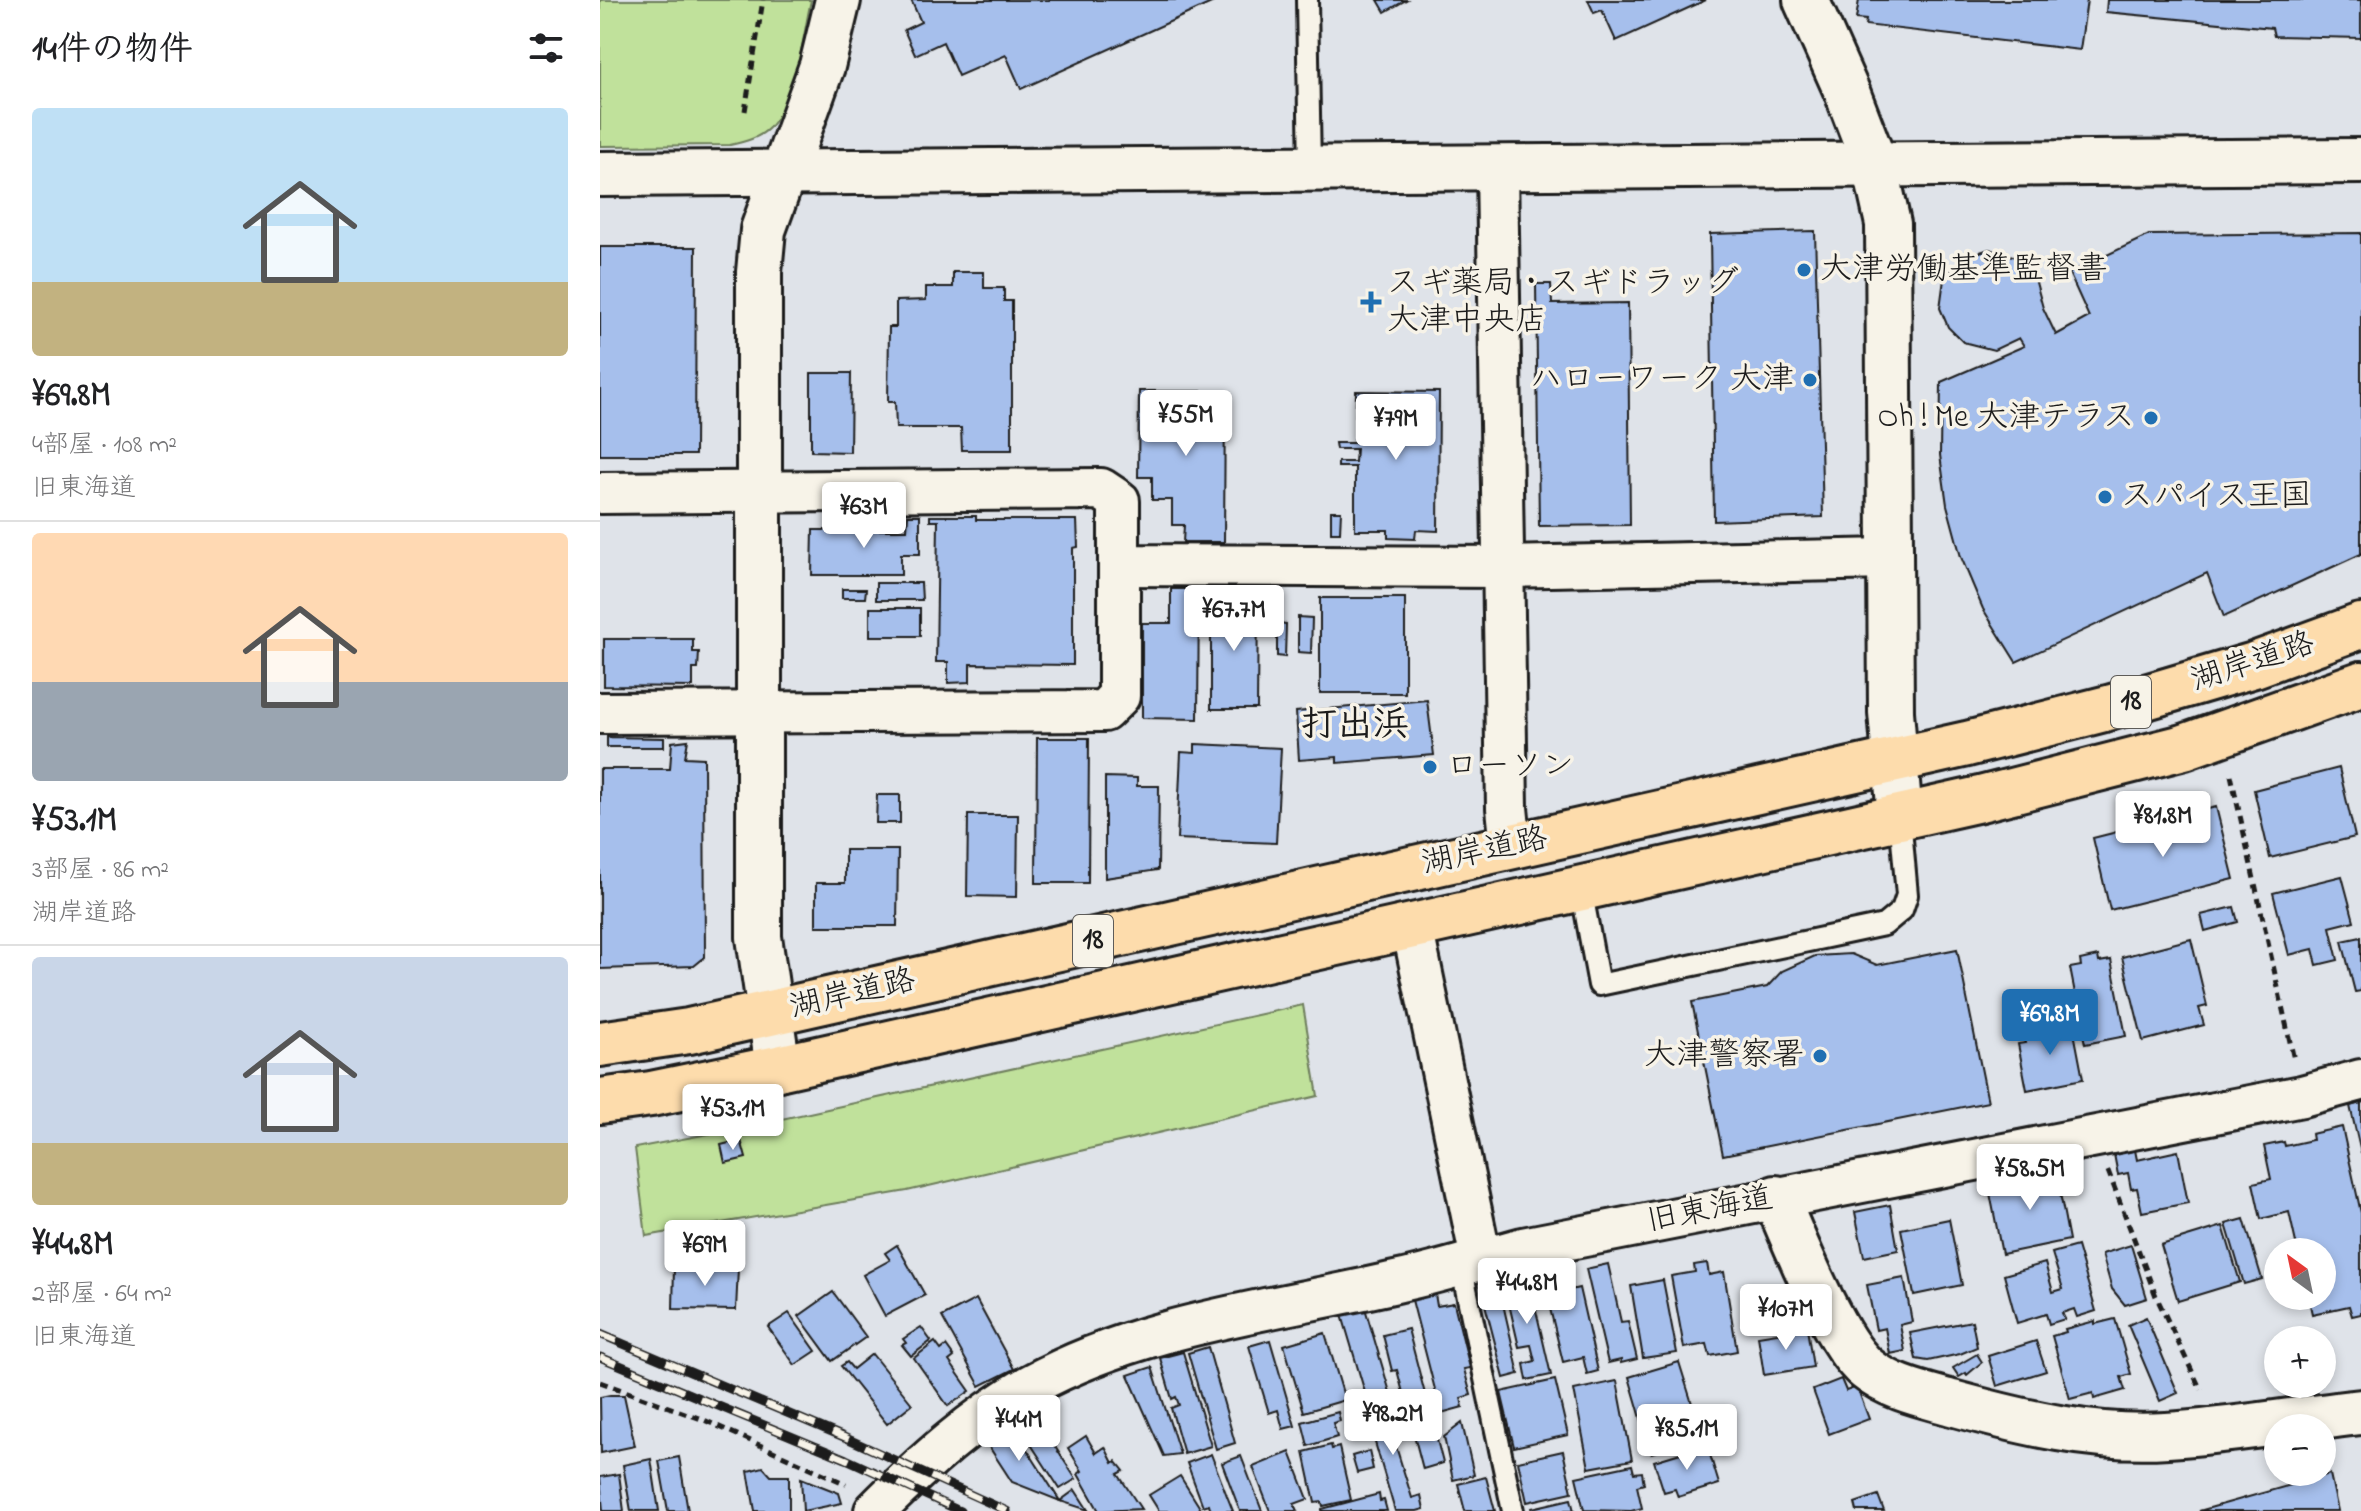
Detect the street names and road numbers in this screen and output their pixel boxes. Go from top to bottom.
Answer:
street label: 湖岸道路 [2185,621,2321,705]
road number: 18 [2111,676,2151,728]
street label: 湖岸道路 [1418,816,1552,888]
road number: 18 [1073,915,1113,967]
street label: 湖岸道路 [785,958,921,1032]
street label: 旧東海道 [1643,1176,1777,1246]

